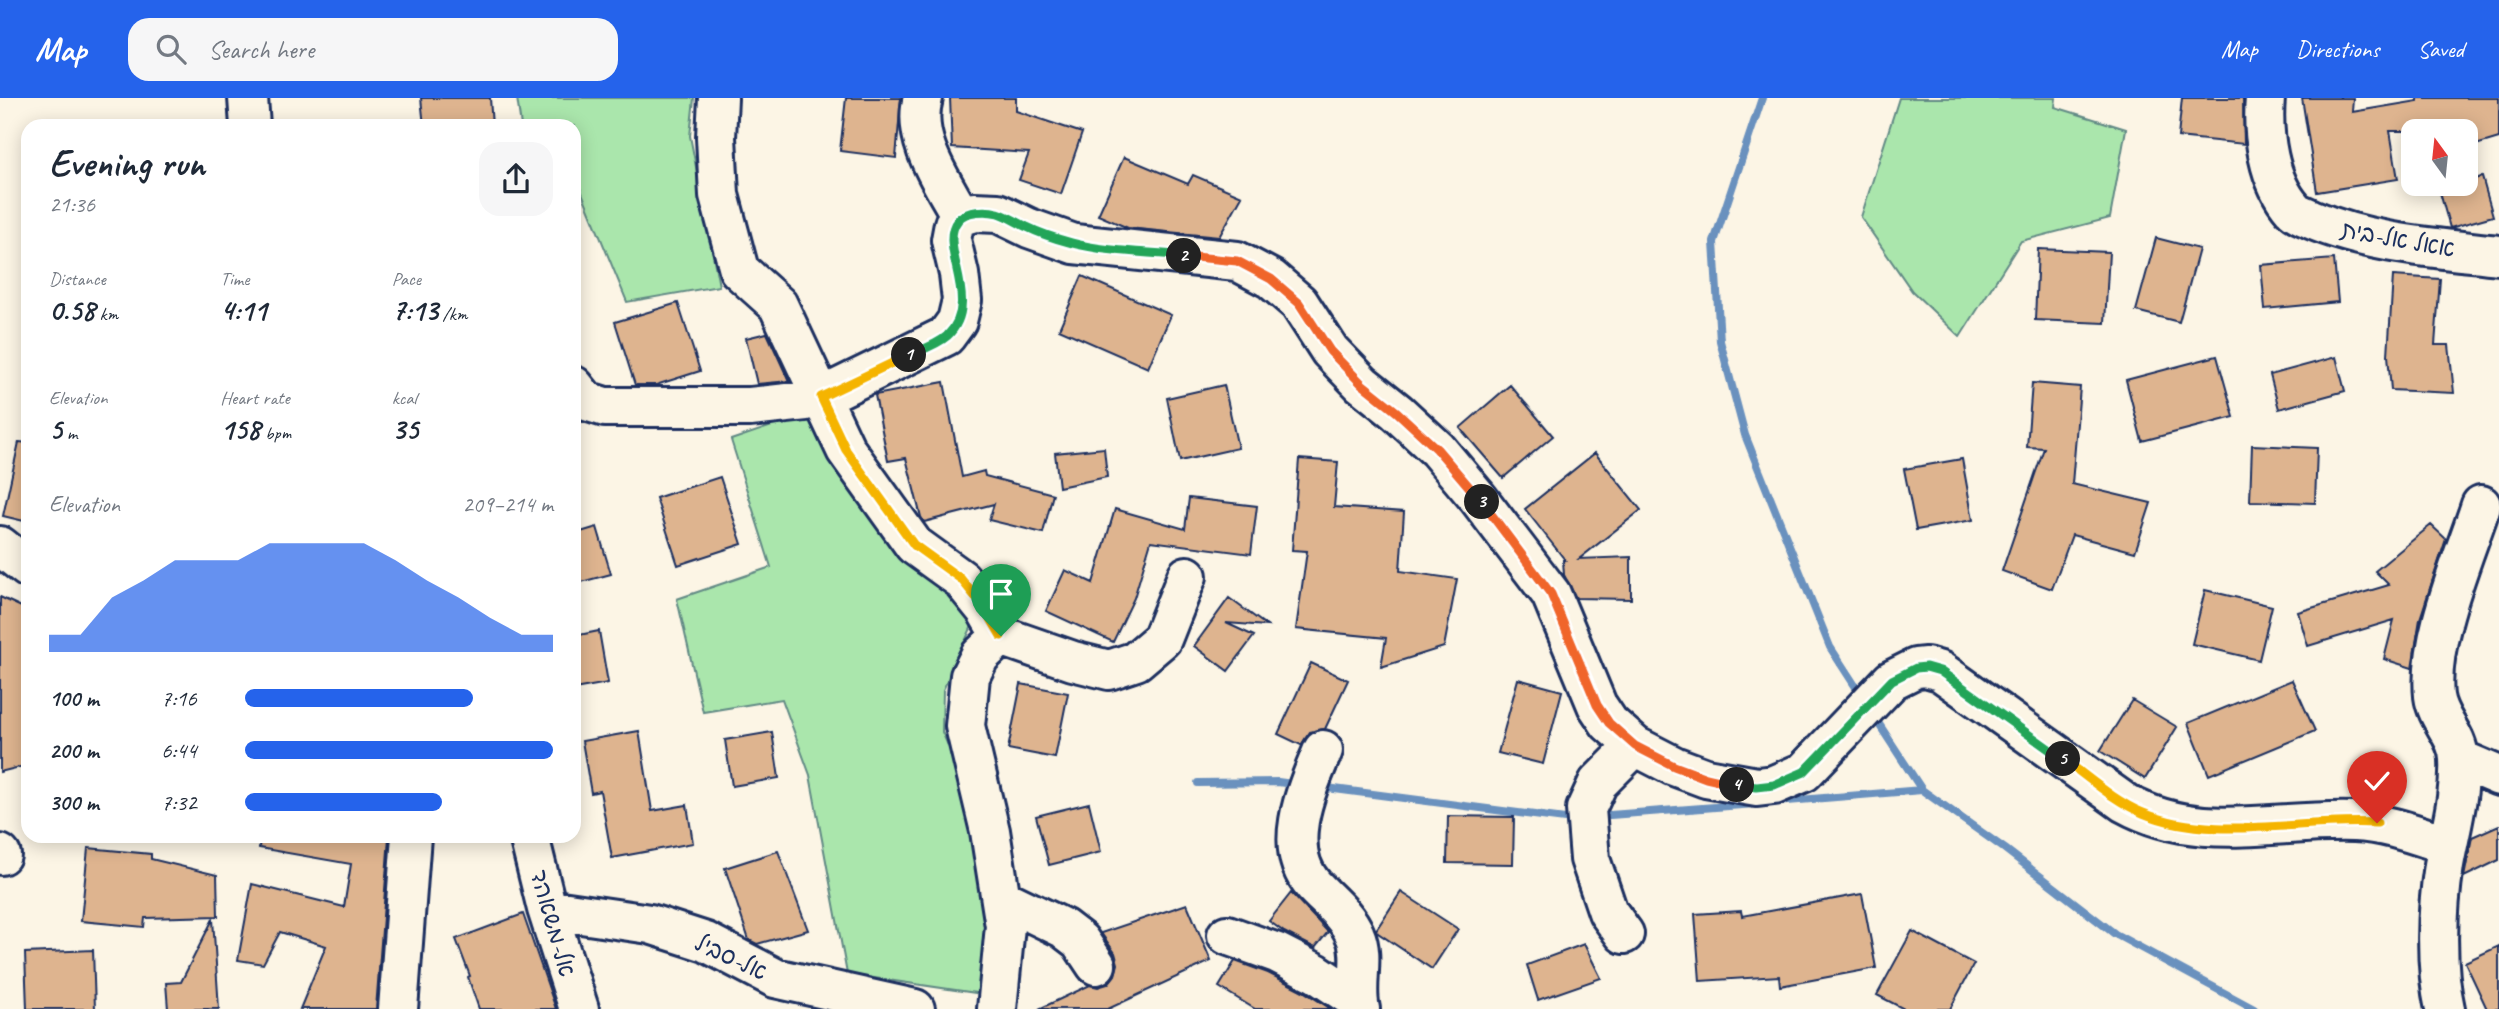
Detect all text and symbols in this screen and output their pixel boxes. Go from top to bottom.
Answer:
search box [128,18,618,81]
text: Map [35,28,86,70]
icon: search [152,30,190,68]
text: Search here [208,33,314,66]
text: Map [2221,34,2258,64]
text: Directions [2296,34,2379,64]
text: Saved [2417,34,2464,64]
north arrow [2401,119,2478,196]
map controls [2401,119,2478,196]
text: Evening run [49,140,205,187]
button: share [479,142,553,216]
text: 21:36 [49,190,95,219]
street label: אאל אל-בית [2337,214,2457,264]
pin: 2 [1166,238,1202,274]
text: 2 [1179,243,1188,267]
text: Distance [49,267,106,291]
text: Time [220,267,249,291]
text: Pace [392,267,421,291]
text: 0.58 [49,291,95,329]
text: 4:11 [220,291,267,329]
text: 7:13 [392,291,438,329]
text: km [95,302,118,326]
text: /km [438,302,467,326]
pin: 1 [892,338,926,372]
text: 1 [904,342,913,366]
text: Elevation [49,386,107,410]
text: Heart rate [220,386,290,410]
text: kcal [392,386,417,410]
text: 5 [49,410,62,448]
text: 158 [220,410,260,448]
text: 35 [392,410,418,448]
text: m [62,421,77,445]
text: bpm [260,421,291,445]
pin: 3 [1464,484,1500,520]
text: 3 [1477,489,1486,513]
text: Elevation [49,490,120,519]
text: 209–214 m [462,490,553,519]
pin [971,564,1031,636]
icon: arrive [982,575,1020,613]
text: 100 m [49,684,99,713]
text: 7:16 [161,684,197,713]
text: 200 m [49,736,99,765]
text: 6:44 [161,736,197,765]
pin: 5 [2046,742,2080,776]
text: 5 [2058,746,2067,770]
pin [2347,751,2407,823]
icon: check [2358,762,2396,800]
pin: 4 [1720,768,1754,802]
text: 4 [1732,772,1741,796]
text: 300 m [49,788,99,817]
text: 7:32 [161,788,197,817]
street label: אל-משאהד [523,866,583,980]
street label: אל-סביל [690,927,772,987]

